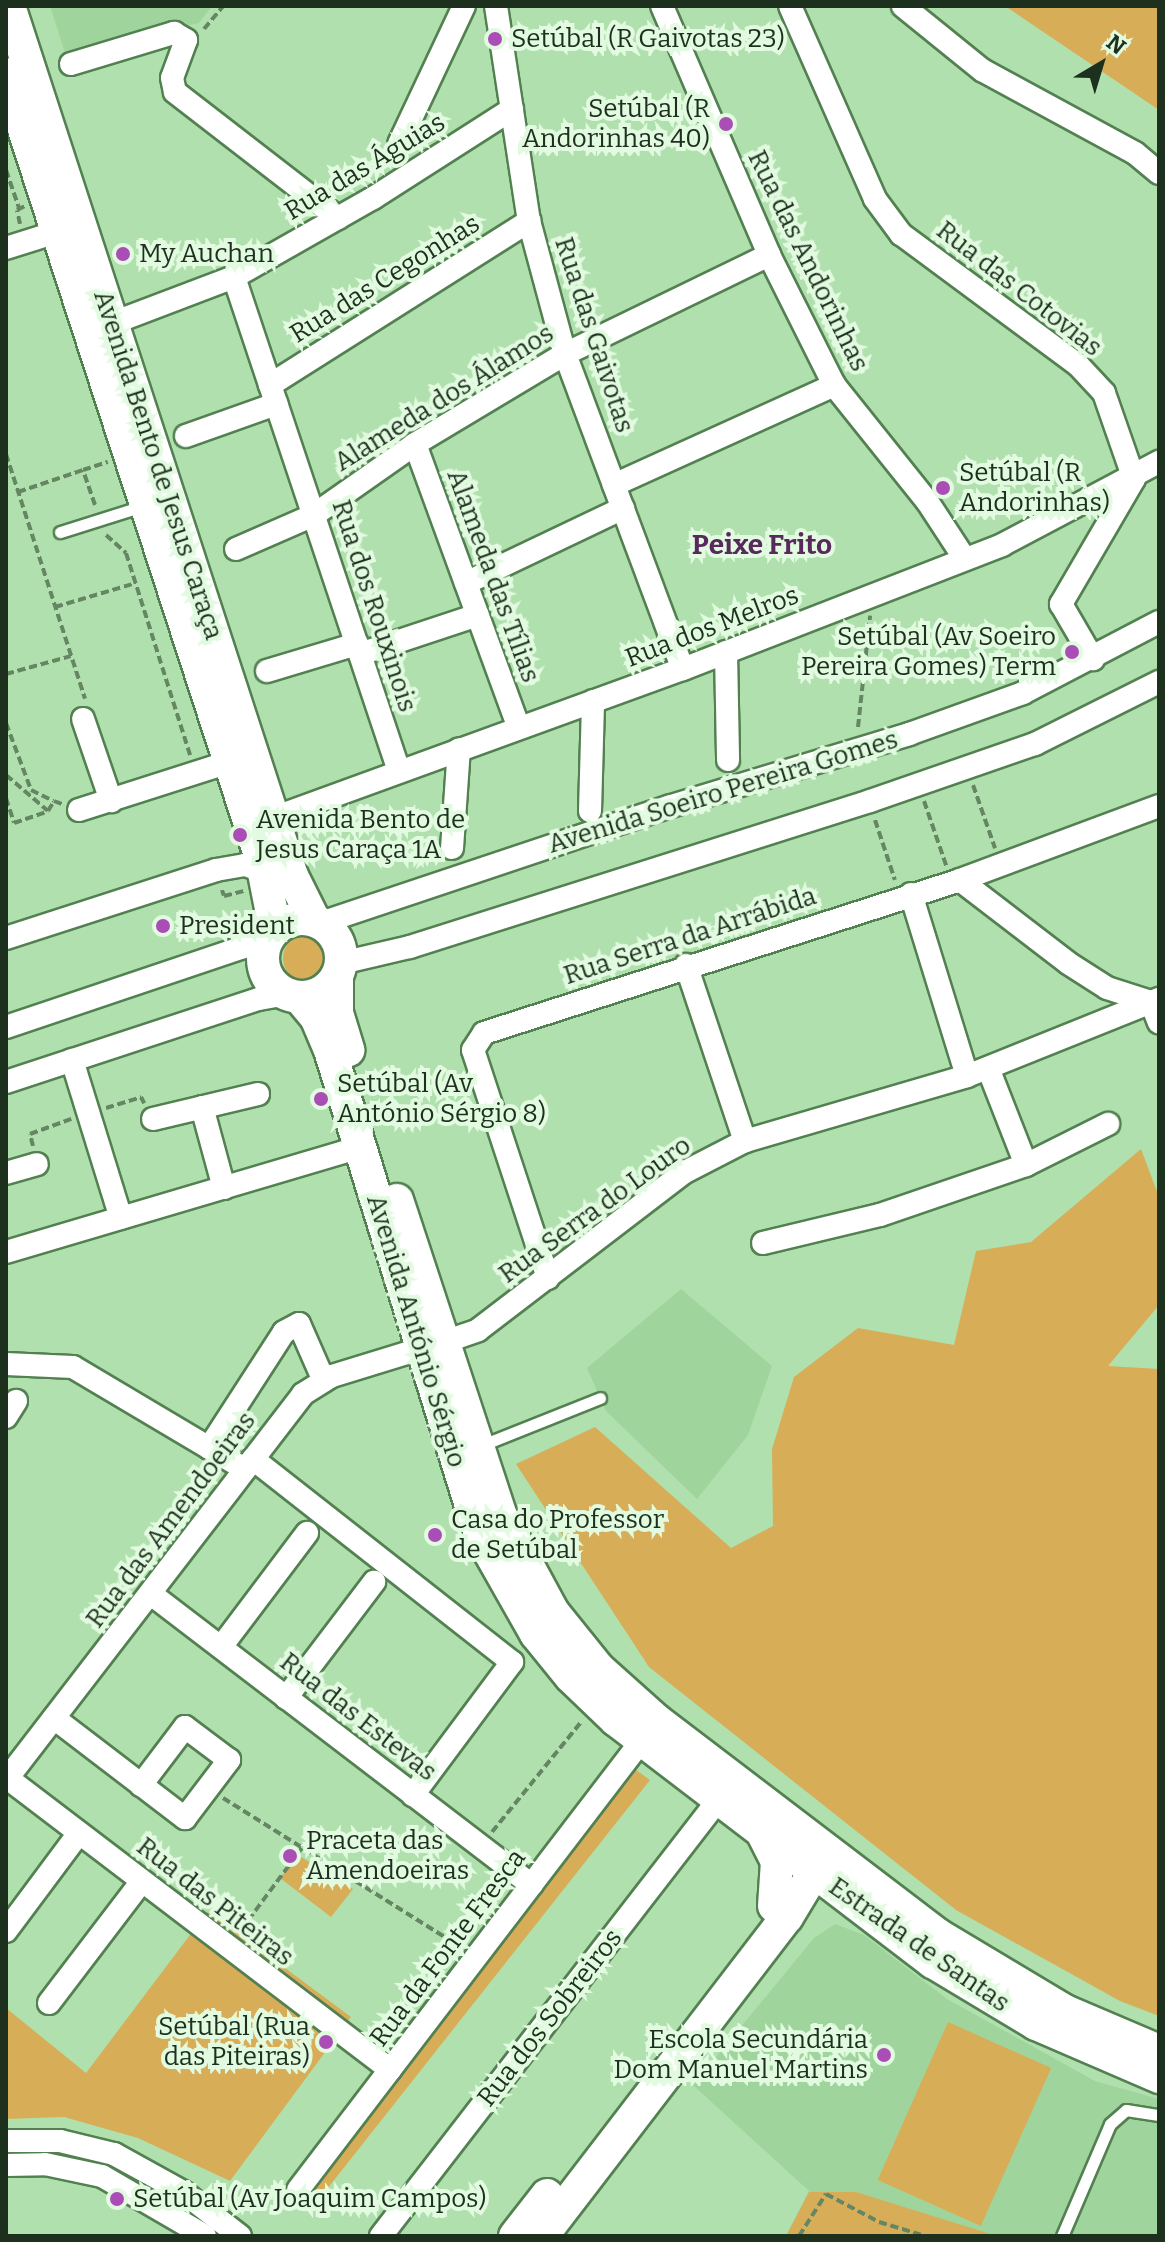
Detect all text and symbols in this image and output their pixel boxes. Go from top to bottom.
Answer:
place label: Setúbal (R Gaivotas 23) [511,23,785,55]
north arrow [1061,24,1141,104]
text: N [1101,29,1131,61]
marker: Setúbal (R Gaivotas 23) [486,30,504,48]
place label: Setúbal (R Andorinhas 40) [522,93,710,154]
street label: Rua das Águias [279,107,451,227]
marker: Setúbal (R Andorinhas 40) [717,115,735,133]
street label: Rua das Andorinhas [741,145,875,377]
street label: Rua das Cegonhas [284,208,486,350]
street label: Rua das Cotovias [930,215,1108,363]
street label: Rua das Gaivotas [548,233,640,437]
place label: My Auchan [139,238,274,270]
marker: My Auchan [114,245,132,263]
street label: Avenida Bento de Jesus Caraça [87,286,229,644]
street label: Alameda dos Álamos [329,318,559,478]
place label: Setúbal (R Andorinhas) [959,457,1110,518]
street label: Alameda das Tílias [440,465,546,687]
marker: Setúbal (R Andorinhas) [934,479,952,497]
street label: Rua dos Rouxinois [325,496,423,716]
district label: Peixe Frito [692,528,832,562]
street label: Rua dos Melros [621,580,803,674]
place label: Setúbal (Av Soeiro Pereira Gomes) Term [801,621,1056,682]
marker: Setúbal (Av Soeiro Pereira Gomes) Term [1063,643,1081,661]
street label: Avenida Soeiro Pereira Gomes [544,724,902,860]
place label: Avenida Bento de Jesus Caraça 1A [256,804,465,866]
marker: Avenida Bento de Jesus Caraça 1A [231,826,249,844]
street label: Rua Serra da Arrábida [560,880,820,992]
place label: President [179,910,295,942]
marker: President [154,917,172,935]
place label: Setúbal (Av António Sérgio 8) [337,1068,546,1130]
marker: Setúbal (Av António Sérgio 8) [312,1090,330,1108]
street label: Rua Serra do Louro [493,1130,697,1290]
street label: Avenida António Sérgio [360,1191,472,1471]
street label: Rua das Amendoeiras [80,1406,262,1634]
place label: Casa do Professor de Setúbal [451,1504,664,1566]
marker: Casa do Professor de Setúbal [426,1526,444,1544]
street label: Rua das Estevas [274,1646,442,1788]
place label: Praceta das Amendoeiras [306,1825,469,1886]
street label: Rua das Piteiras [130,1831,300,1973]
street label: Rua da Fonte Fresca [364,1843,532,2053]
marker: Praceta das Amendoeiras [281,1847,299,1865]
street label: Estrada de Santas [823,1871,1015,2019]
street label: Rua dos Sobreiros [471,1923,629,2113]
place label: Setúbal (Rua das Piteiras) [158,2011,310,2072]
place label: Escola Secundária Dom Manuel Martins [614,2024,868,2086]
marker: Setúbal (Rua das Piteiras) [317,2033,335,2051]
marker: Escola Secundária Dom Manuel Martins [875,2046,893,2064]
place label: Setúbal (Av Joaquim Campos) [133,2183,487,2215]
marker: Setúbal (Av Joaquim Campos) [108,2190,126,2208]

